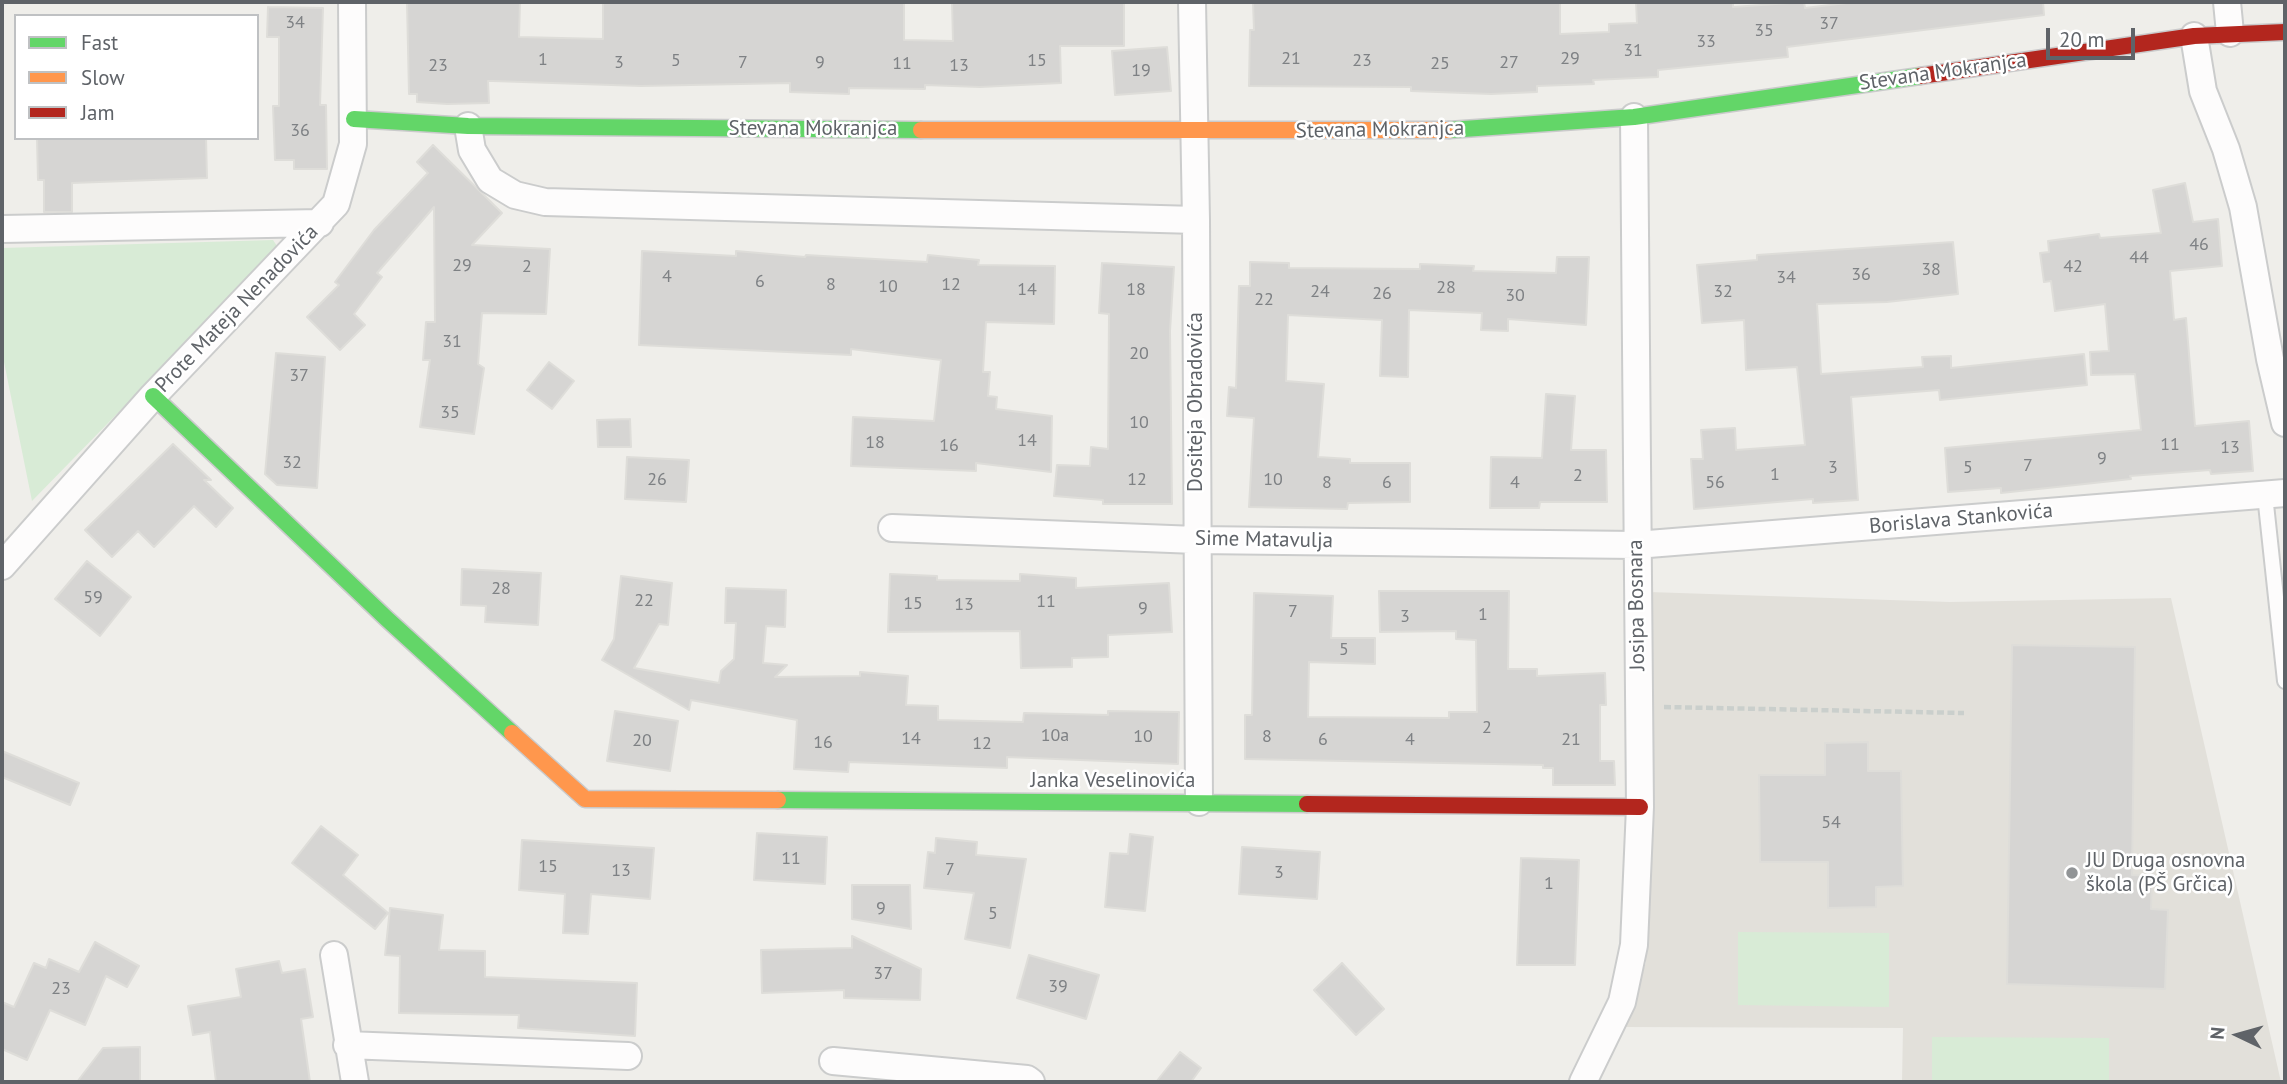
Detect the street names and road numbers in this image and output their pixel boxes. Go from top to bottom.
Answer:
street label: Stevana Mokranjca [1858,48,2028,96]
street label: Stevana Mokranjca [729,116,897,142]
street label: Stevana Mokranjca [1295,116,1465,144]
street label: Prote Mateja Nenadovića [150,220,324,398]
street label: Dositeja Obradovića [1183,312,1209,492]
street label: Borislava Stankovića [1868,498,2054,540]
street label: Sime Matavulja [1195,526,1333,554]
street label: Josipa Bosnara [1623,539,1651,671]
street label: Janka Veselinovića [1031,768,1195,794]

